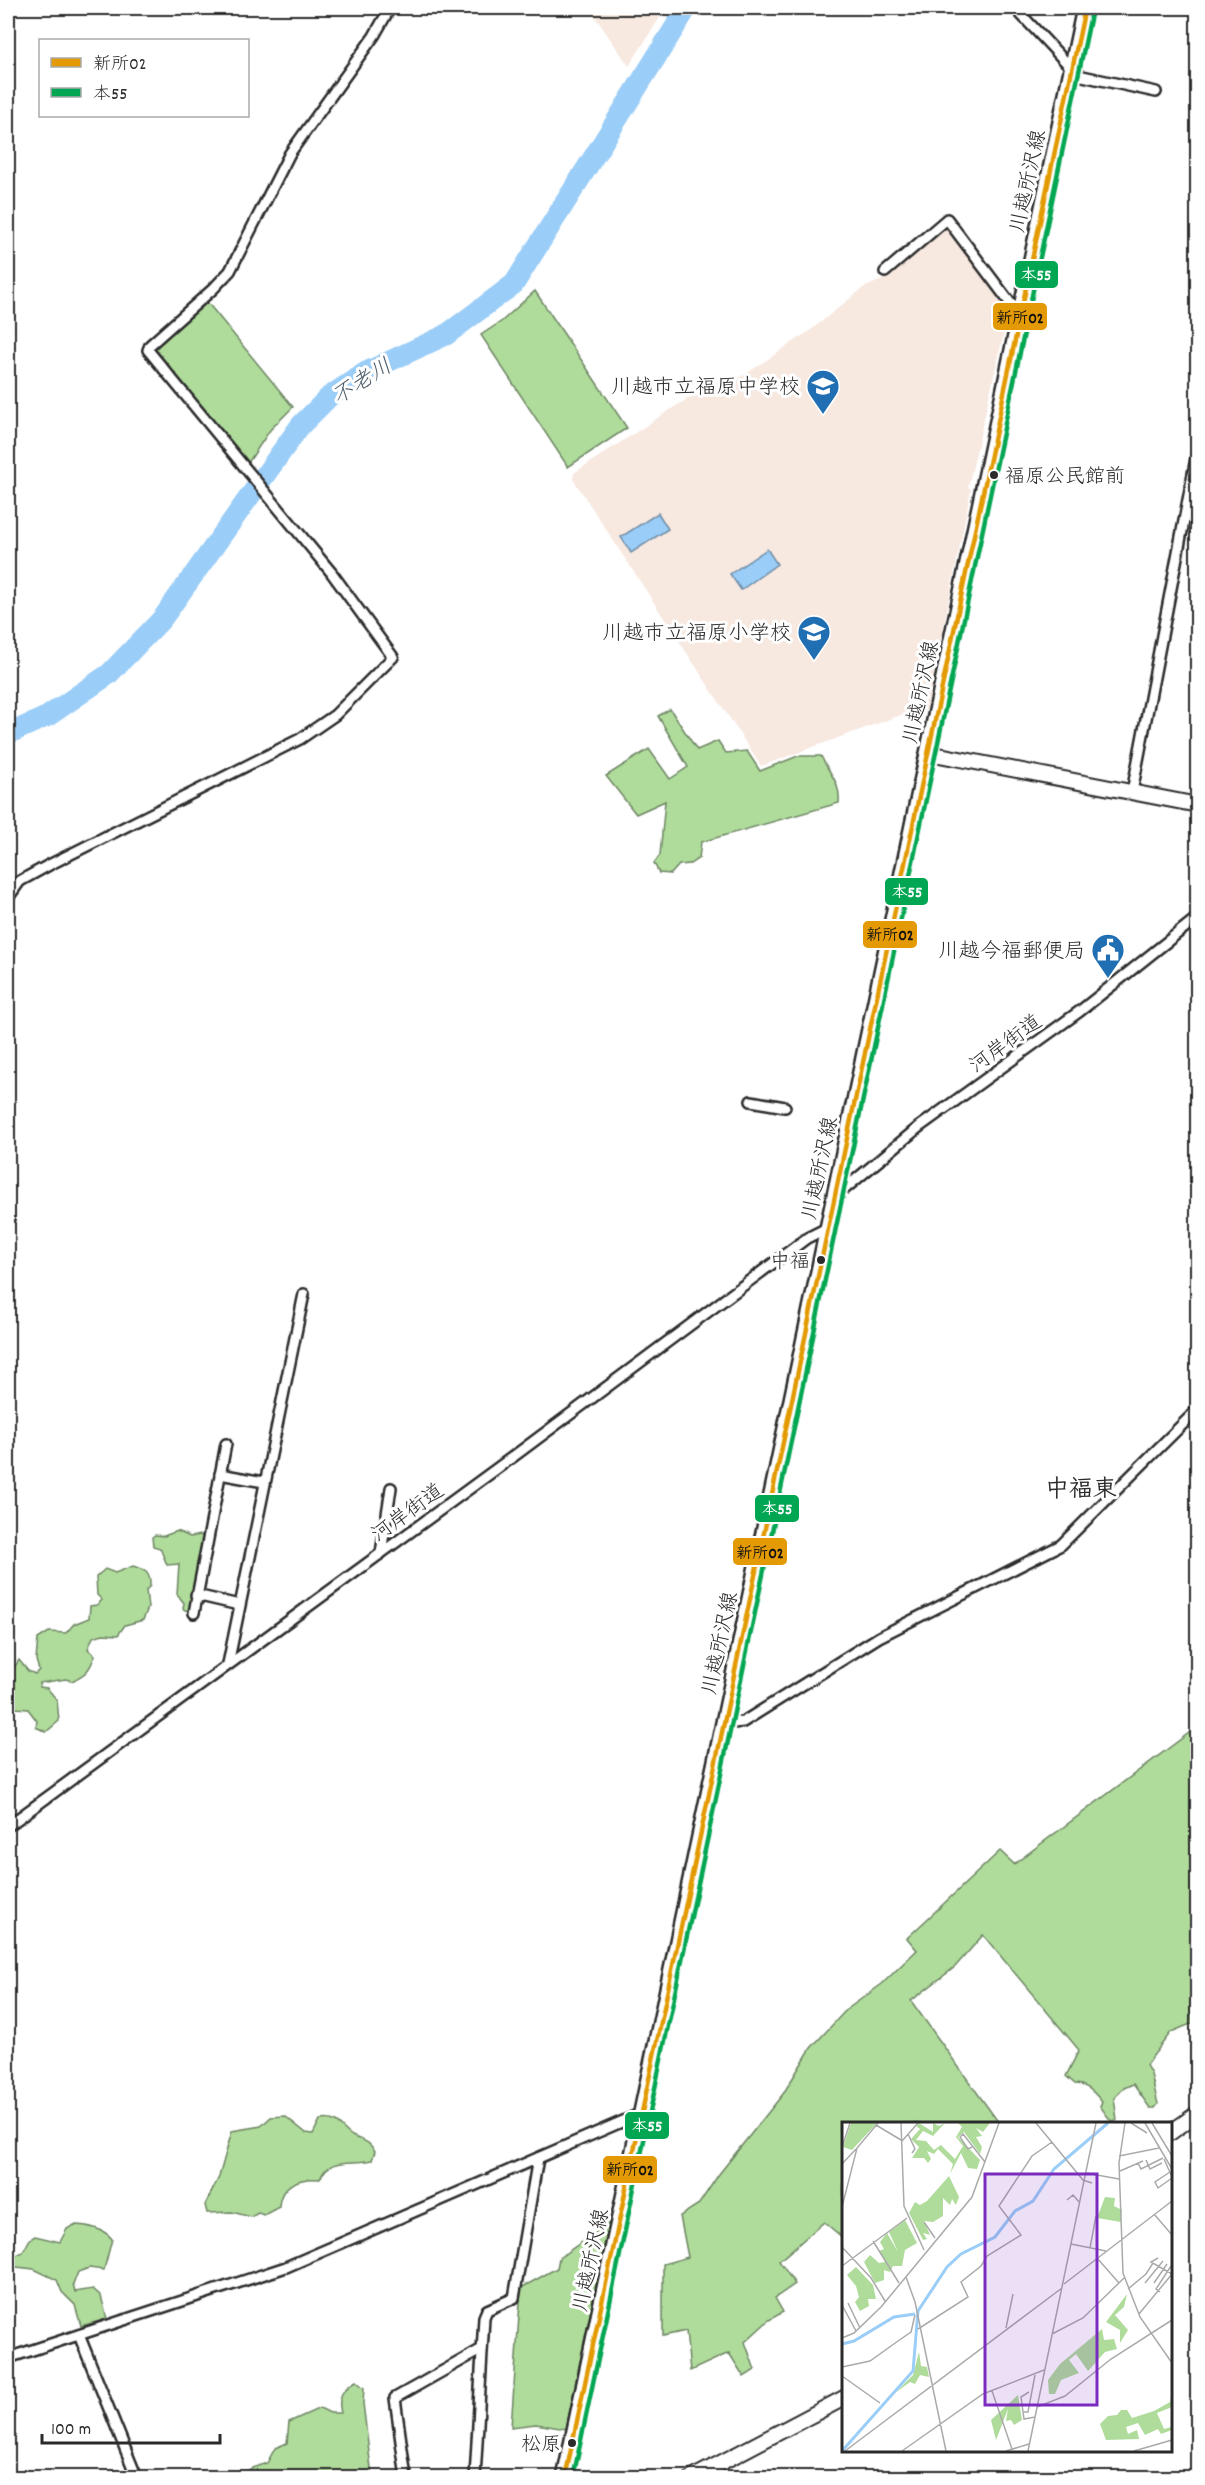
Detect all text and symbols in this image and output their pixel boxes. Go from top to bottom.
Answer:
legend [39,39,249,117]
text: 新所02 [93,53,147,78]
text: 本55 [93,83,128,108]
street label: 川越所沢線 [1004,127,1056,236]
line badge: 本55 [1014,260,1059,289]
text: 本55 [1021,265,1051,288]
line badge: 新所02 [992,302,1048,331]
text: 新所02 [996,308,1044,331]
water label: 不老川 [327,352,399,414]
school or university icon: 川越市立福原中学校 [805,368,841,415]
place label: 川越市立福原中学校 [611,374,800,404]
place label: 福原公民館前 [1005,464,1125,492]
marker: 福原公民館前 [988,469,1000,481]
school or university icon: 川越市立福原小学校 [796,614,832,661]
place label: 川越市立福原小学校 [602,620,791,650]
street label: 川越所沢線 [897,638,949,747]
line badge: 本55 [884,877,929,906]
text: 本55 [892,882,922,905]
line badge: 新所02 [862,920,918,949]
text: 新所02 [866,925,914,948]
public building icon: 川越今福郵便局 [1090,932,1126,979]
place label: 川越今福郵便局 [938,938,1085,968]
street label: 河岸街道 [964,1009,1050,1082]
street label: 川越所沢線 [796,1114,848,1223]
place label: 中福 [770,1249,810,1277]
marker: 中福 [815,1254,827,1266]
district label: 中福東 [1045,1474,1117,1508]
street label: 河岸街道 [366,1478,452,1551]
line badge: 本55 [754,1494,800,1523]
text: 本55 [762,1499,792,1522]
line badge: 新所02 [732,1537,788,1566]
text: 新所02 [736,1543,784,1566]
street label: 川越所沢線 [696,1589,748,1698]
line badge: 本55 [624,2111,670,2140]
text: 本55 [632,2116,662,2139]
inset map [842,2122,1172,2452]
line badge: 新所02 [602,2155,658,2184]
text: 新所02 [606,2160,654,2183]
street label: 川越所沢線 [567,2206,619,2315]
scale bar [42,2407,220,2445]
text: 100 m [51,2418,91,2443]
place label: 松原 [521,2432,561,2460]
marker: 松原 [566,2437,578,2449]

